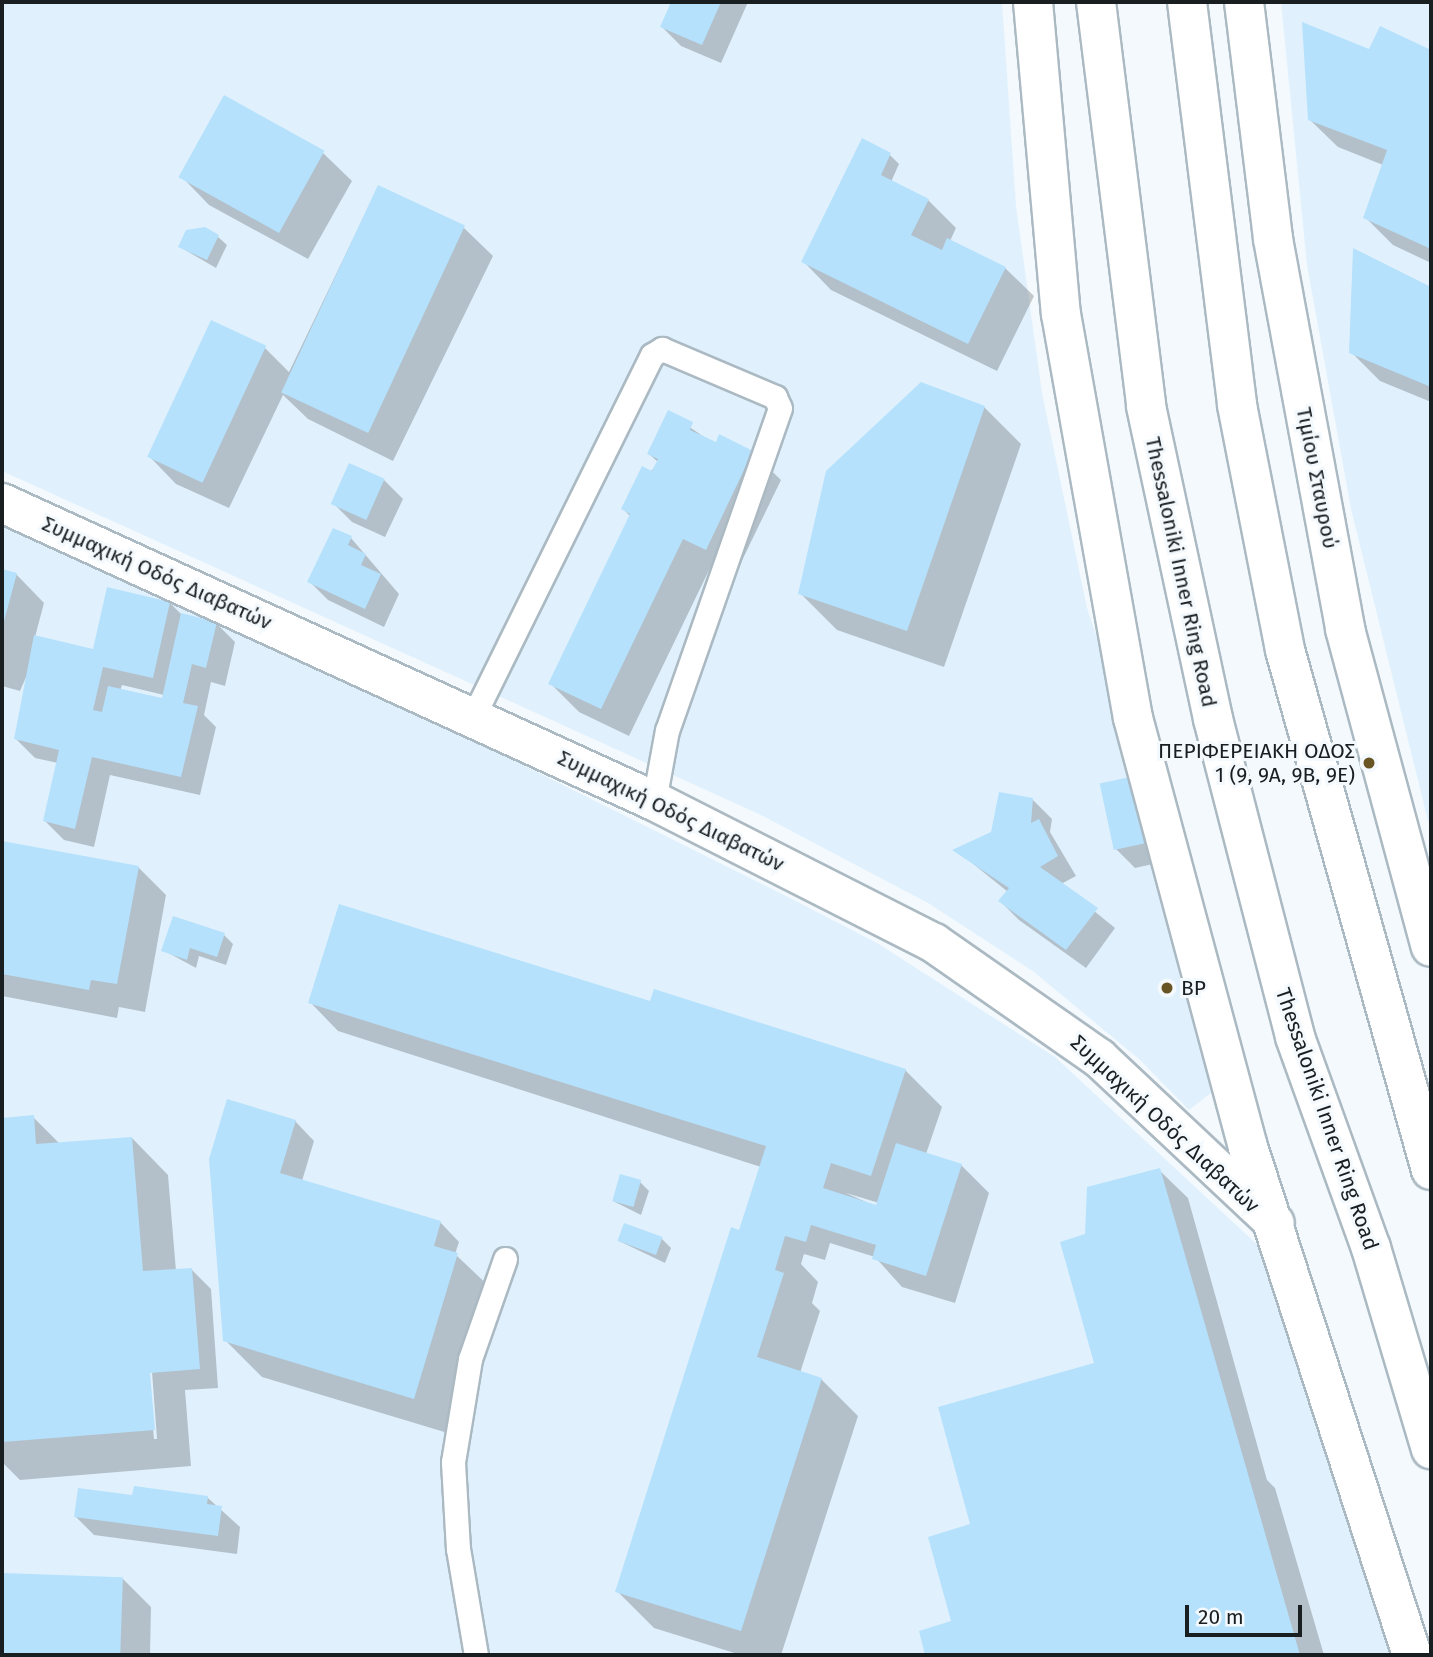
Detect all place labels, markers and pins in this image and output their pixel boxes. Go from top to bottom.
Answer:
place label: ΠΕΡΙΦΕΡΕΙΑΚΗ ΟΔΟΣ 1 (9, 9Α, 9Β, 9Ε) [1158,738,1355,788]
marker: ΠΕΡΙΦΕΡΕΙΑΚΗ ΟΔΟΣ 1 (9, 9Α, 9Β, 9Ε) [1361,755,1377,771]
place label: BP [1181,975,1206,1001]
marker: BP [1159,980,1175,996]

